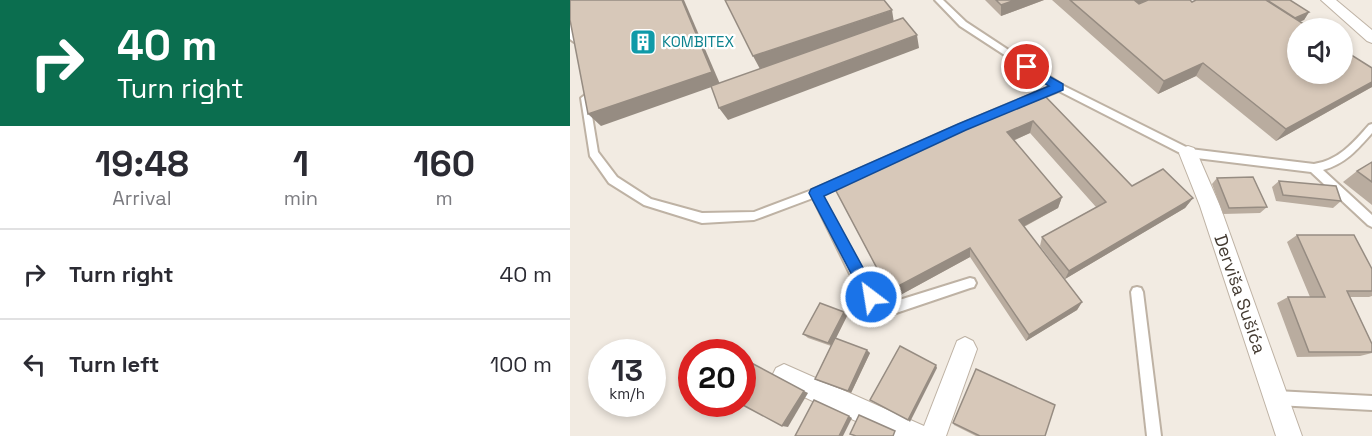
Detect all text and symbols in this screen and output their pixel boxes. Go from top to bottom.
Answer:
map controls [1287,18,1353,84]
button: sound [1287,18,1353,84]
text: 40 m [117,19,217,72]
icon: right [18,24,96,102]
building icon: KOMBITEX [628,27,658,57]
place label: KOMBITEX [662,32,735,51]
pin [1001,41,1052,92]
icon: arrive [1010,50,1043,83]
text: Turn right [117,71,244,106]
text: 19:48 [95,141,189,187]
text: 1 [293,141,309,187]
text: 160 [413,141,475,187]
text: Arrival [112,185,172,211]
text: min [284,185,318,211]
text: m [435,185,453,211]
street label: Derviša Sušića [1209,231,1272,357]
icon: right [18,258,51,291]
text: Turn right [69,260,174,288]
text: 40 m [500,260,552,288]
position arrow [839,265,903,329]
speed limit sign: 20 [678,339,756,417]
icon: left [18,348,51,381]
text: Turn left [69,350,159,378]
text: 100 m [490,350,552,378]
text: 13 [611,351,643,390]
text: km/h [609,384,645,403]

